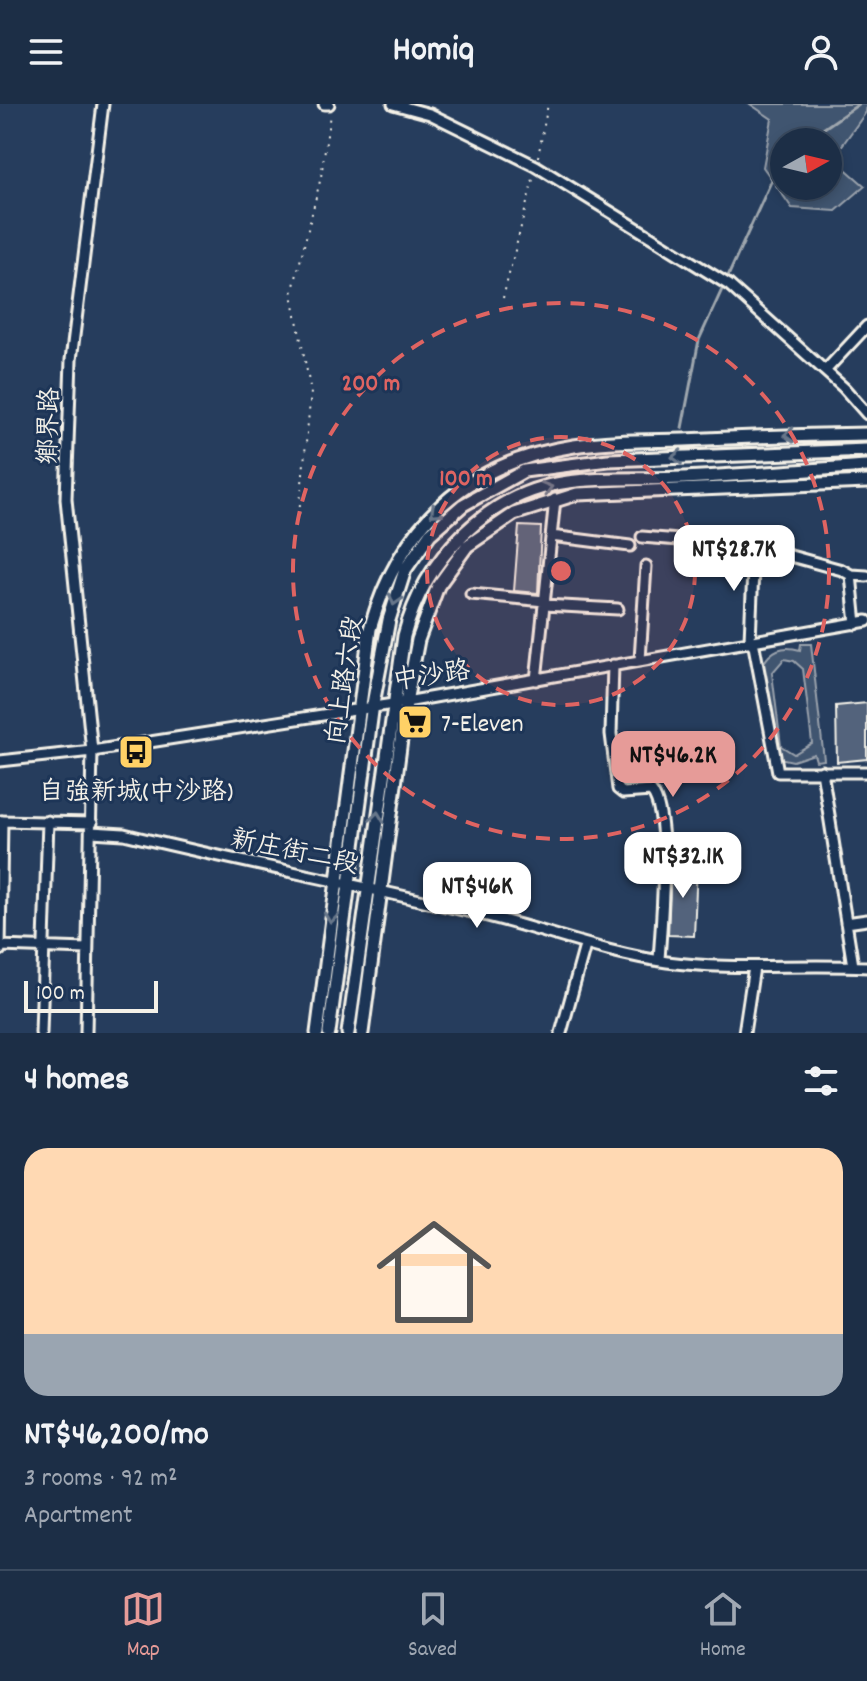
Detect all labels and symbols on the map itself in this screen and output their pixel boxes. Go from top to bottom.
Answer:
north arrow [770,128,842,200]
text: 200 m [342,368,400,402]
street label: 鄉界路 [31,386,70,466]
one-way arrow [782,427,795,444]
one-way arrow [670,448,683,465]
text: 100 m [439,463,493,497]
one-way arrow [540,480,554,497]
one-way arrow [430,502,444,517]
pin: NT$28.7K [651,525,817,593]
centre of rings [547,557,575,585]
one-way arrow [388,593,404,607]
street label: 向上路六段 [319,614,374,747]
street label: 中沙路 [390,654,473,701]
supermarket icon: 7-Eleven [396,703,434,741]
place label: 7-Eleven [441,707,524,744]
pin: NT$46.2K [590,731,756,799]
bus stop icon: 自強新城(中沙路) [117,733,155,771]
place label: 自強新城(中沙路) [38,775,234,812]
one-way arrow [368,810,385,824]
street label: 新庄街二段 [227,822,362,885]
pin: NT$32.1K [600,832,766,900]
pin: NT$46K [412,862,542,930]
one-way arrow [322,912,339,925]
scale bar [24,977,158,1013]

